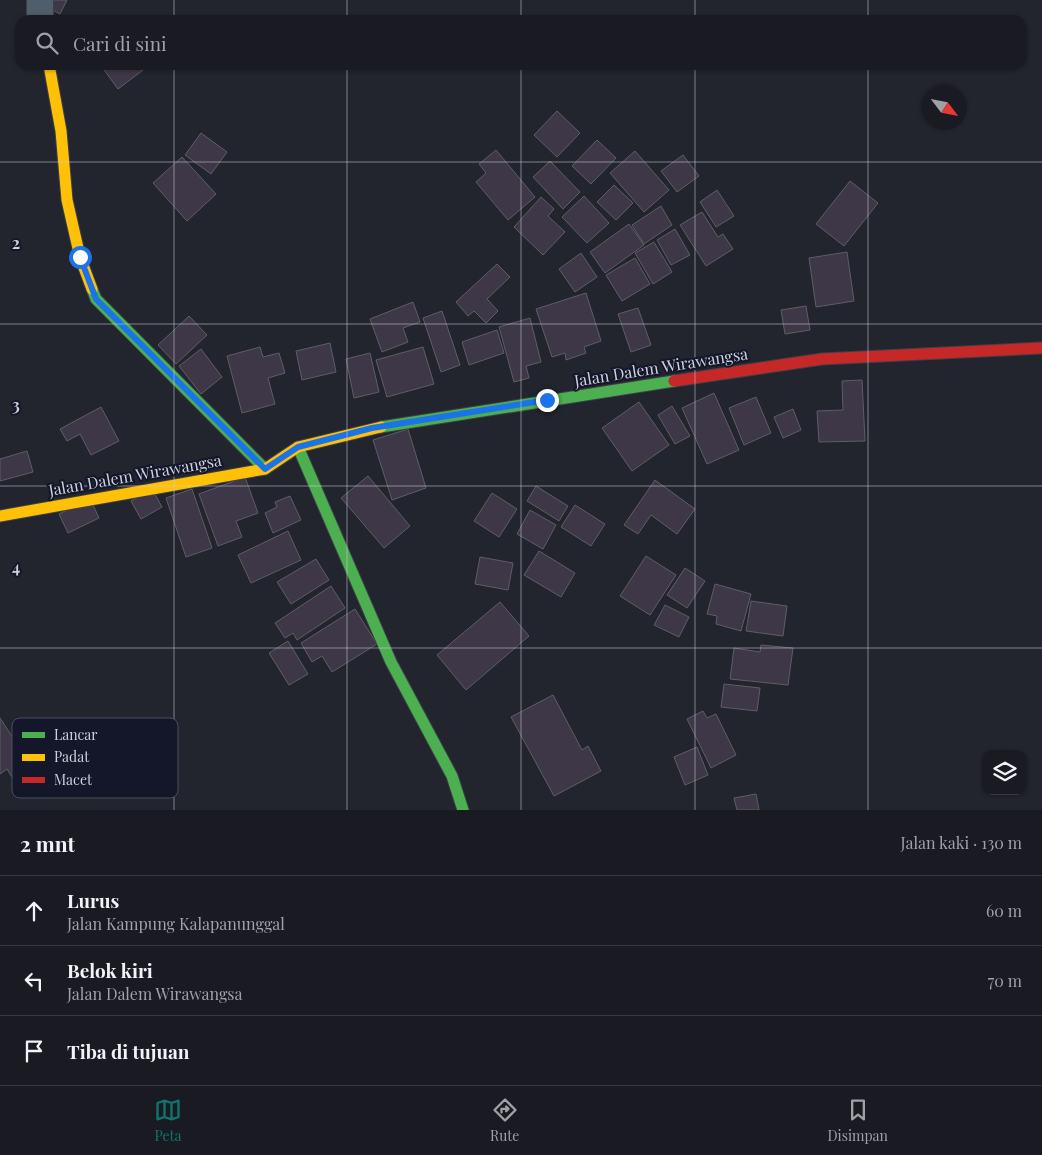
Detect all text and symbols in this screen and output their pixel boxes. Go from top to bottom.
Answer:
search box [15,15,1027,70]
icon: search [33,29,61,57]
text: Cari di sini [73,30,167,56]
north arrow [922,85,967,130]
text: 2 [12,232,20,253]
route start [69,246,92,269]
street label: Jalan Dalem Wirawangsa [572,342,749,391]
route end [536,389,559,412]
text: 3 [12,394,20,415]
street label: Jalan Dalem Wirawangsa [46,449,223,500]
text: 4 [12,556,20,577]
legend [12,718,178,798]
text: Lancar [54,725,98,744]
text: Padat [54,747,90,766]
map controls [982,750,1027,795]
button: layers [982,750,1027,795]
text: Macet [54,770,93,789]
text: 2 mnt [20,829,75,857]
text: Jalan kaki · 130 m [901,832,1022,853]
text: Lurus [67,887,119,913]
icon: ahead [20,897,48,925]
text: 60 m [986,900,1022,921]
text: Jalan Kampung Kalapanunggal [67,913,285,934]
text: Belok kiri [67,957,153,983]
icon: left [20,967,48,995]
text: 70 m [988,970,1022,991]
text: Jalan Dalem Wirawangsa [67,983,242,1004]
icon: arrive [20,1037,48,1065]
text: Tiba di tujuan [67,1038,189,1064]
tab: Peta [154,1096,182,1145]
tab: Rute [490,1096,519,1145]
tab: Disimpan [827,1096,888,1145]

